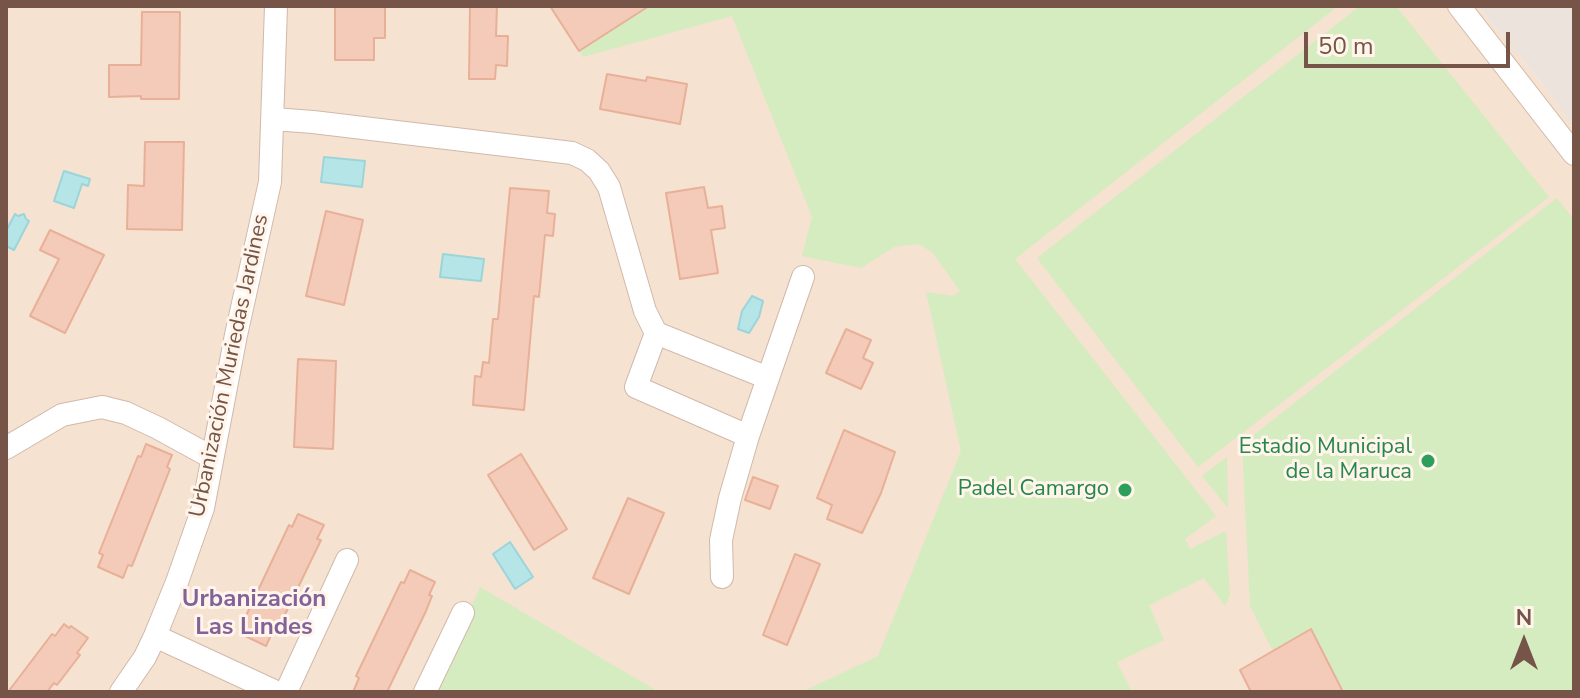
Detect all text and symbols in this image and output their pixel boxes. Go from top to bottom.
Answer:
scale bar [1308,16,1514,66]
text: 50 m [1318,30,1374,62]
street label: Urbanización Muriedas Jardines [185,212,275,520]
place label: Estadio Municipal de la Maruca [1239,435,1412,486]
marker: Estadio Municipal de la Maruca [1419,452,1437,470]
place label: Padel Camargo [958,477,1109,503]
marker: Padel Camargo [1116,481,1134,499]
district label: Urbanización Las Lindes [182,586,326,642]
north arrow [1484,602,1564,682]
text: N [1516,603,1532,633]

